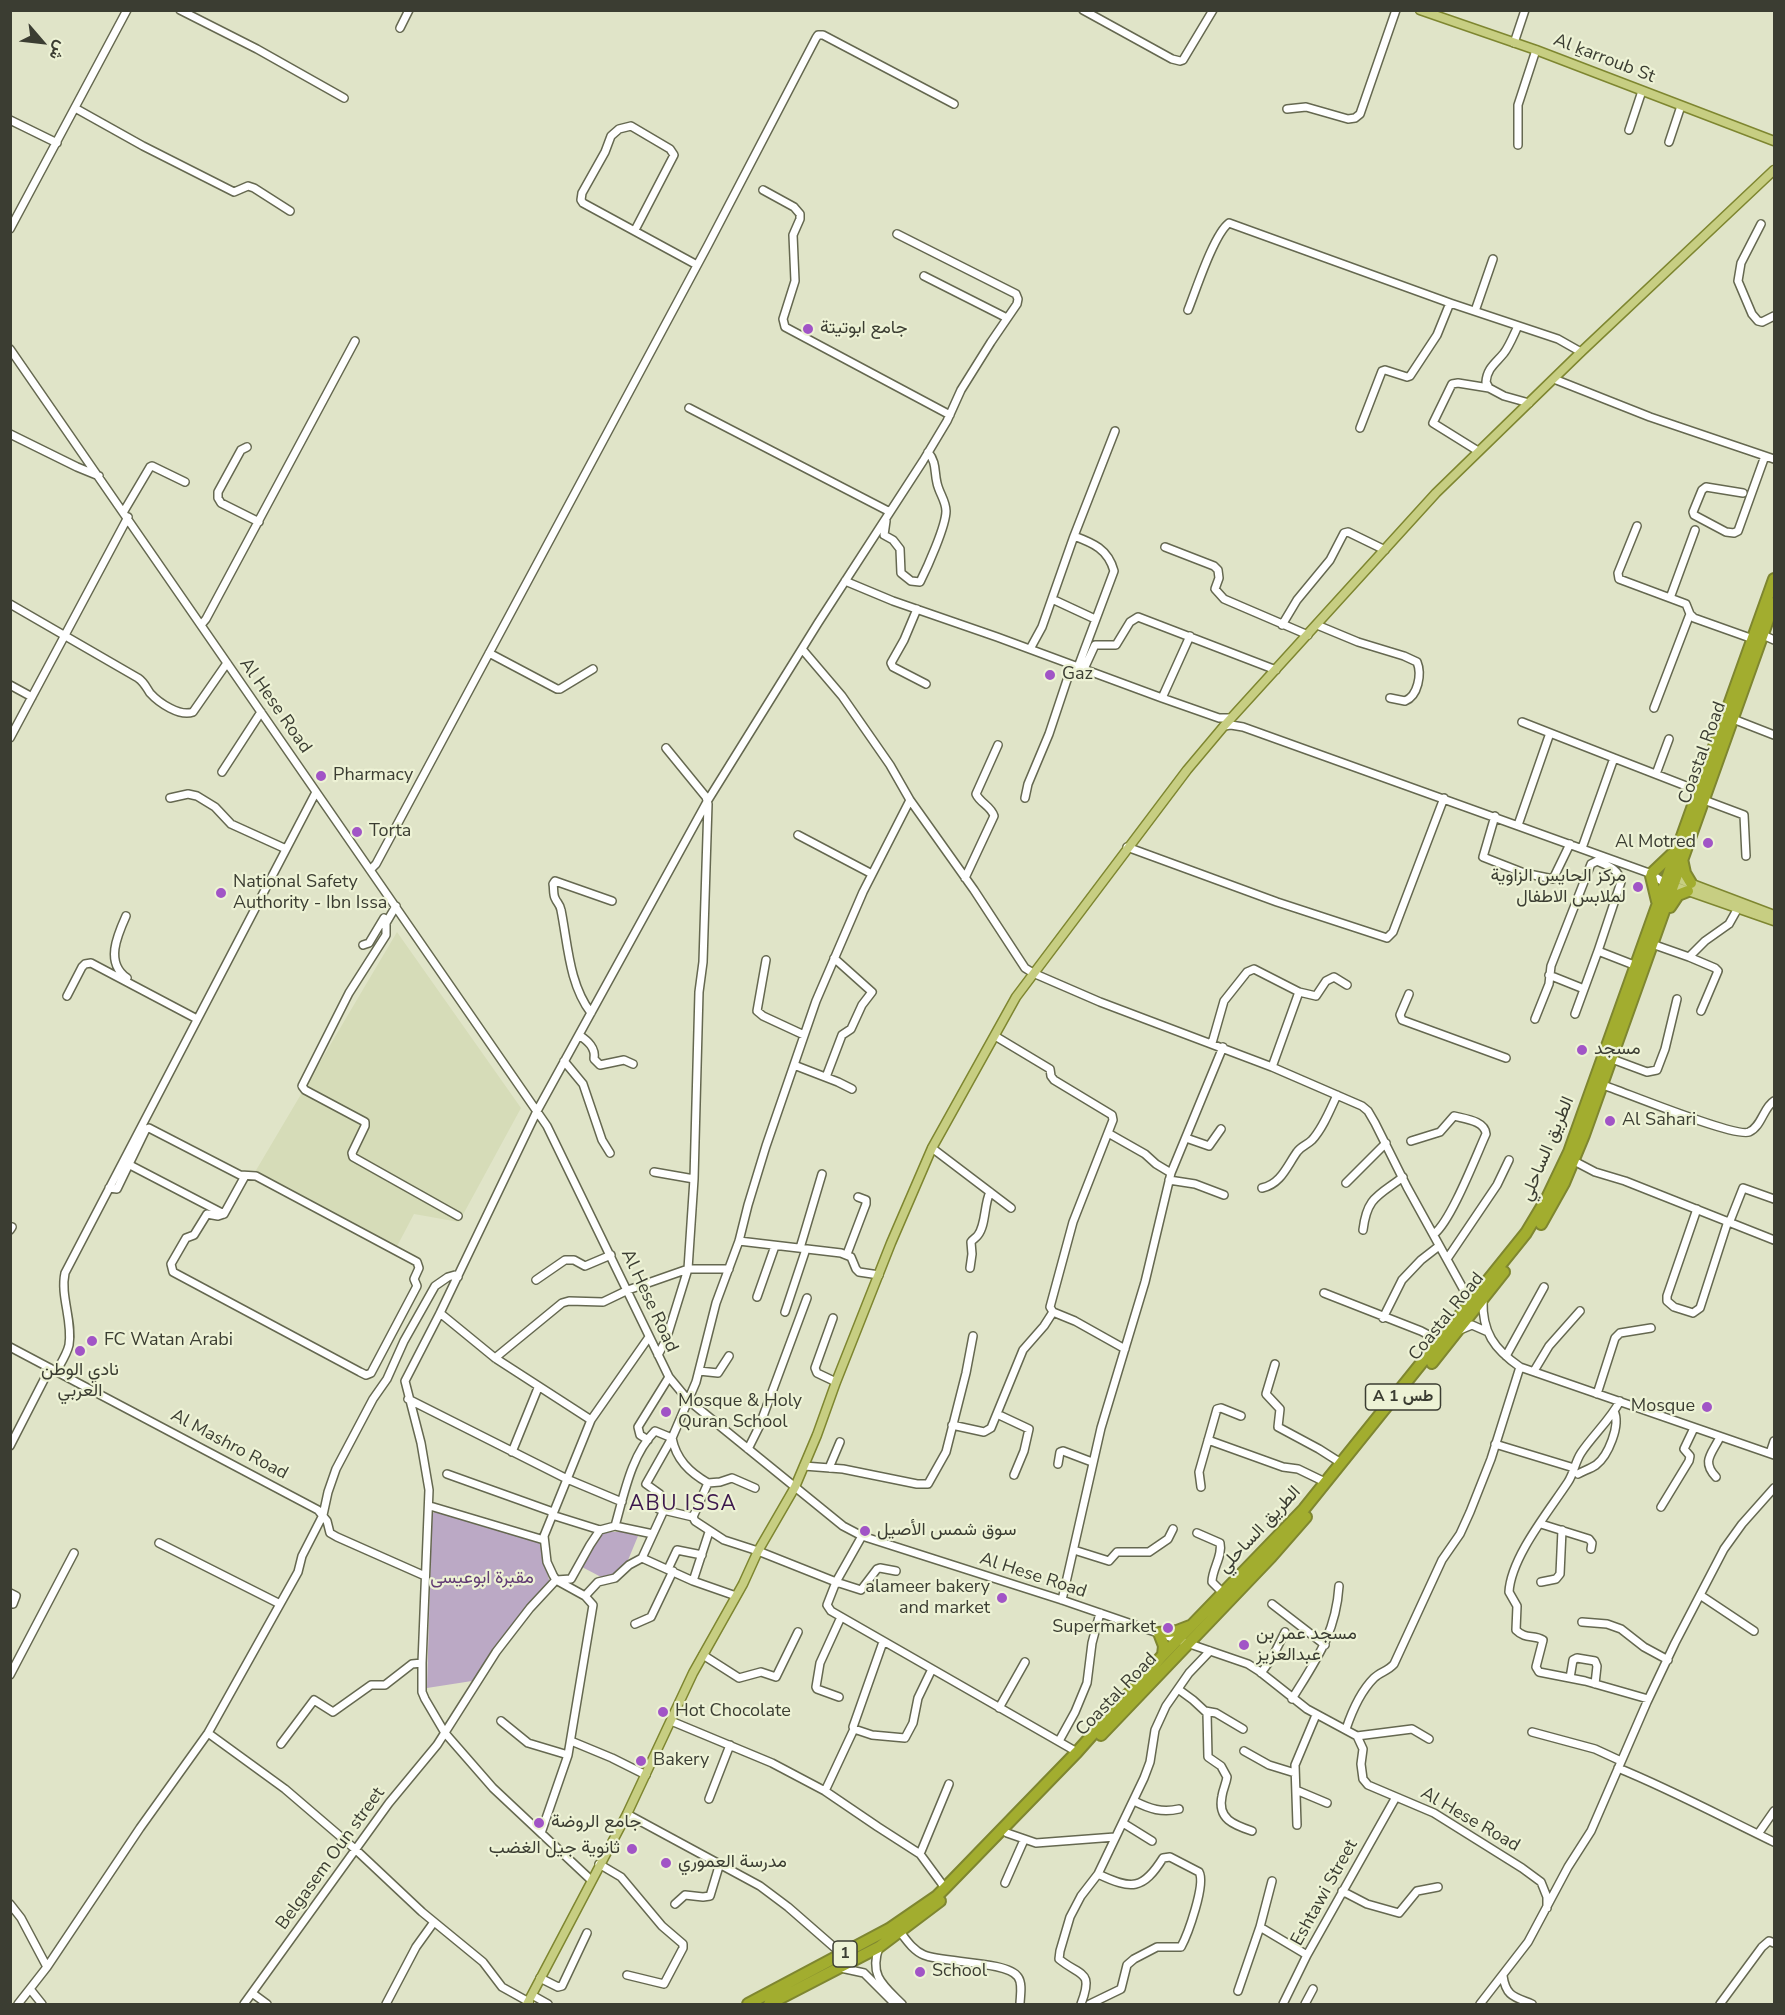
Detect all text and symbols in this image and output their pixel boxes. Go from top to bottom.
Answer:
north arrow [12,12,72,72]
street label: Al ḵarroub St [1550,30,1658,88]
text: ش [44,37,72,64]
place label: جامع ابوتيتة [820,318,908,340]
marker: جامع ابوتيتة [801,322,815,336]
street label: Al Hese Road [234,654,316,758]
place label: Gaz [1062,664,1093,686]
marker: Gaz [1043,668,1057,682]
street label: Coastal Road [1675,699,1731,807]
place label: Pharmacy [333,765,413,787]
marker: Pharmacy [314,769,328,783]
place label: Torta [369,821,411,843]
marker: Torta [350,825,364,839]
place label: Al Motred [1615,832,1696,854]
marker: Al Motred [1701,836,1715,850]
place label: مركز الحايس الزاوية لملابس الاطفال [1491,866,1626,908]
place label: National Safety Authority - Ibn Issa [233,872,387,914]
marker: مركز الحايس الزاوية لملابس الاطفال [1631,880,1645,894]
marker: National Safety Authority - Ibn Issa [214,886,228,900]
place label: مسجد [1594,1039,1641,1061]
marker: مسجد [1575,1043,1589,1057]
street label: الطريق الساحلي [1516,1094,1580,1204]
place label: Al Sahari [1622,1110,1696,1132]
marker: Al Sahari [1603,1114,1617,1128]
street label: Al Hese Road [616,1246,682,1356]
street label: Coastal Road [1405,1269,1489,1365]
place label: FC Watan Arabi [104,1330,233,1352]
marker: FC Watan Arabi [85,1334,99,1348]
marker: نادي الوطن العربي [73,1344,87,1358]
place label: نادي الوطن العربي [41,1360,119,1402]
road number: A 1 طس [1366,1384,1440,1410]
place label: Mosque & Holy Quran School [678,1391,802,1434]
place label: Mosque [1631,1396,1695,1418]
marker: Mosque [1700,1400,1714,1414]
street label: Al Mashro Road [167,1405,291,1485]
marker: Mosque & Holy Quran School [659,1405,673,1419]
street label: الطريق الساحلي [1214,1482,1306,1578]
district label: ABU ISSA [629,1492,737,1518]
place label: سوق شمس الأصيل [877,1520,1016,1542]
marker: سوق شمس الأصيل [858,1524,872,1538]
street label: Al Hese Road [977,1549,1089,1603]
park label: مقبرة ابوعيسى [430,1568,534,1590]
place label: alameer bakery and market [865,1577,990,1620]
marker: alameer bakery and market [995,1591,1009,1605]
place label: Supermarket [1052,1617,1156,1639]
marker: Supermarket [1161,1621,1175,1635]
place label: مسجد عمر بن عبدالعزيز [1256,1624,1357,1666]
marker: مسجد عمر بن عبدالعزيز [1237,1638,1251,1652]
street label: Coastal Road [1072,1649,1162,1741]
place label: Hot Chocolate [675,1701,791,1723]
marker: Hot Chocolate [656,1705,670,1719]
place label: Bakery [653,1750,709,1772]
marker: Bakery [634,1754,648,1768]
street label: Al Hese Road [1416,1783,1524,1857]
street label: Belgasem Oun street [272,1784,390,1934]
place label: جامع الروضة [551,1812,641,1834]
marker: جامع الروضة [532,1816,546,1830]
street label: Eshtawi Street [1287,1836,1363,1950]
place label: ثانوية جيل الغضب [489,1838,620,1860]
marker: ثانوية جيل الغضب [625,1842,639,1856]
place label: مدرسة العموري [678,1852,787,1874]
marker: مدرسة العموري [659,1856,673,1870]
road number: 1 [833,1941,857,1967]
place label: School [932,1961,987,1983]
marker: School [913,1965,927,1979]

